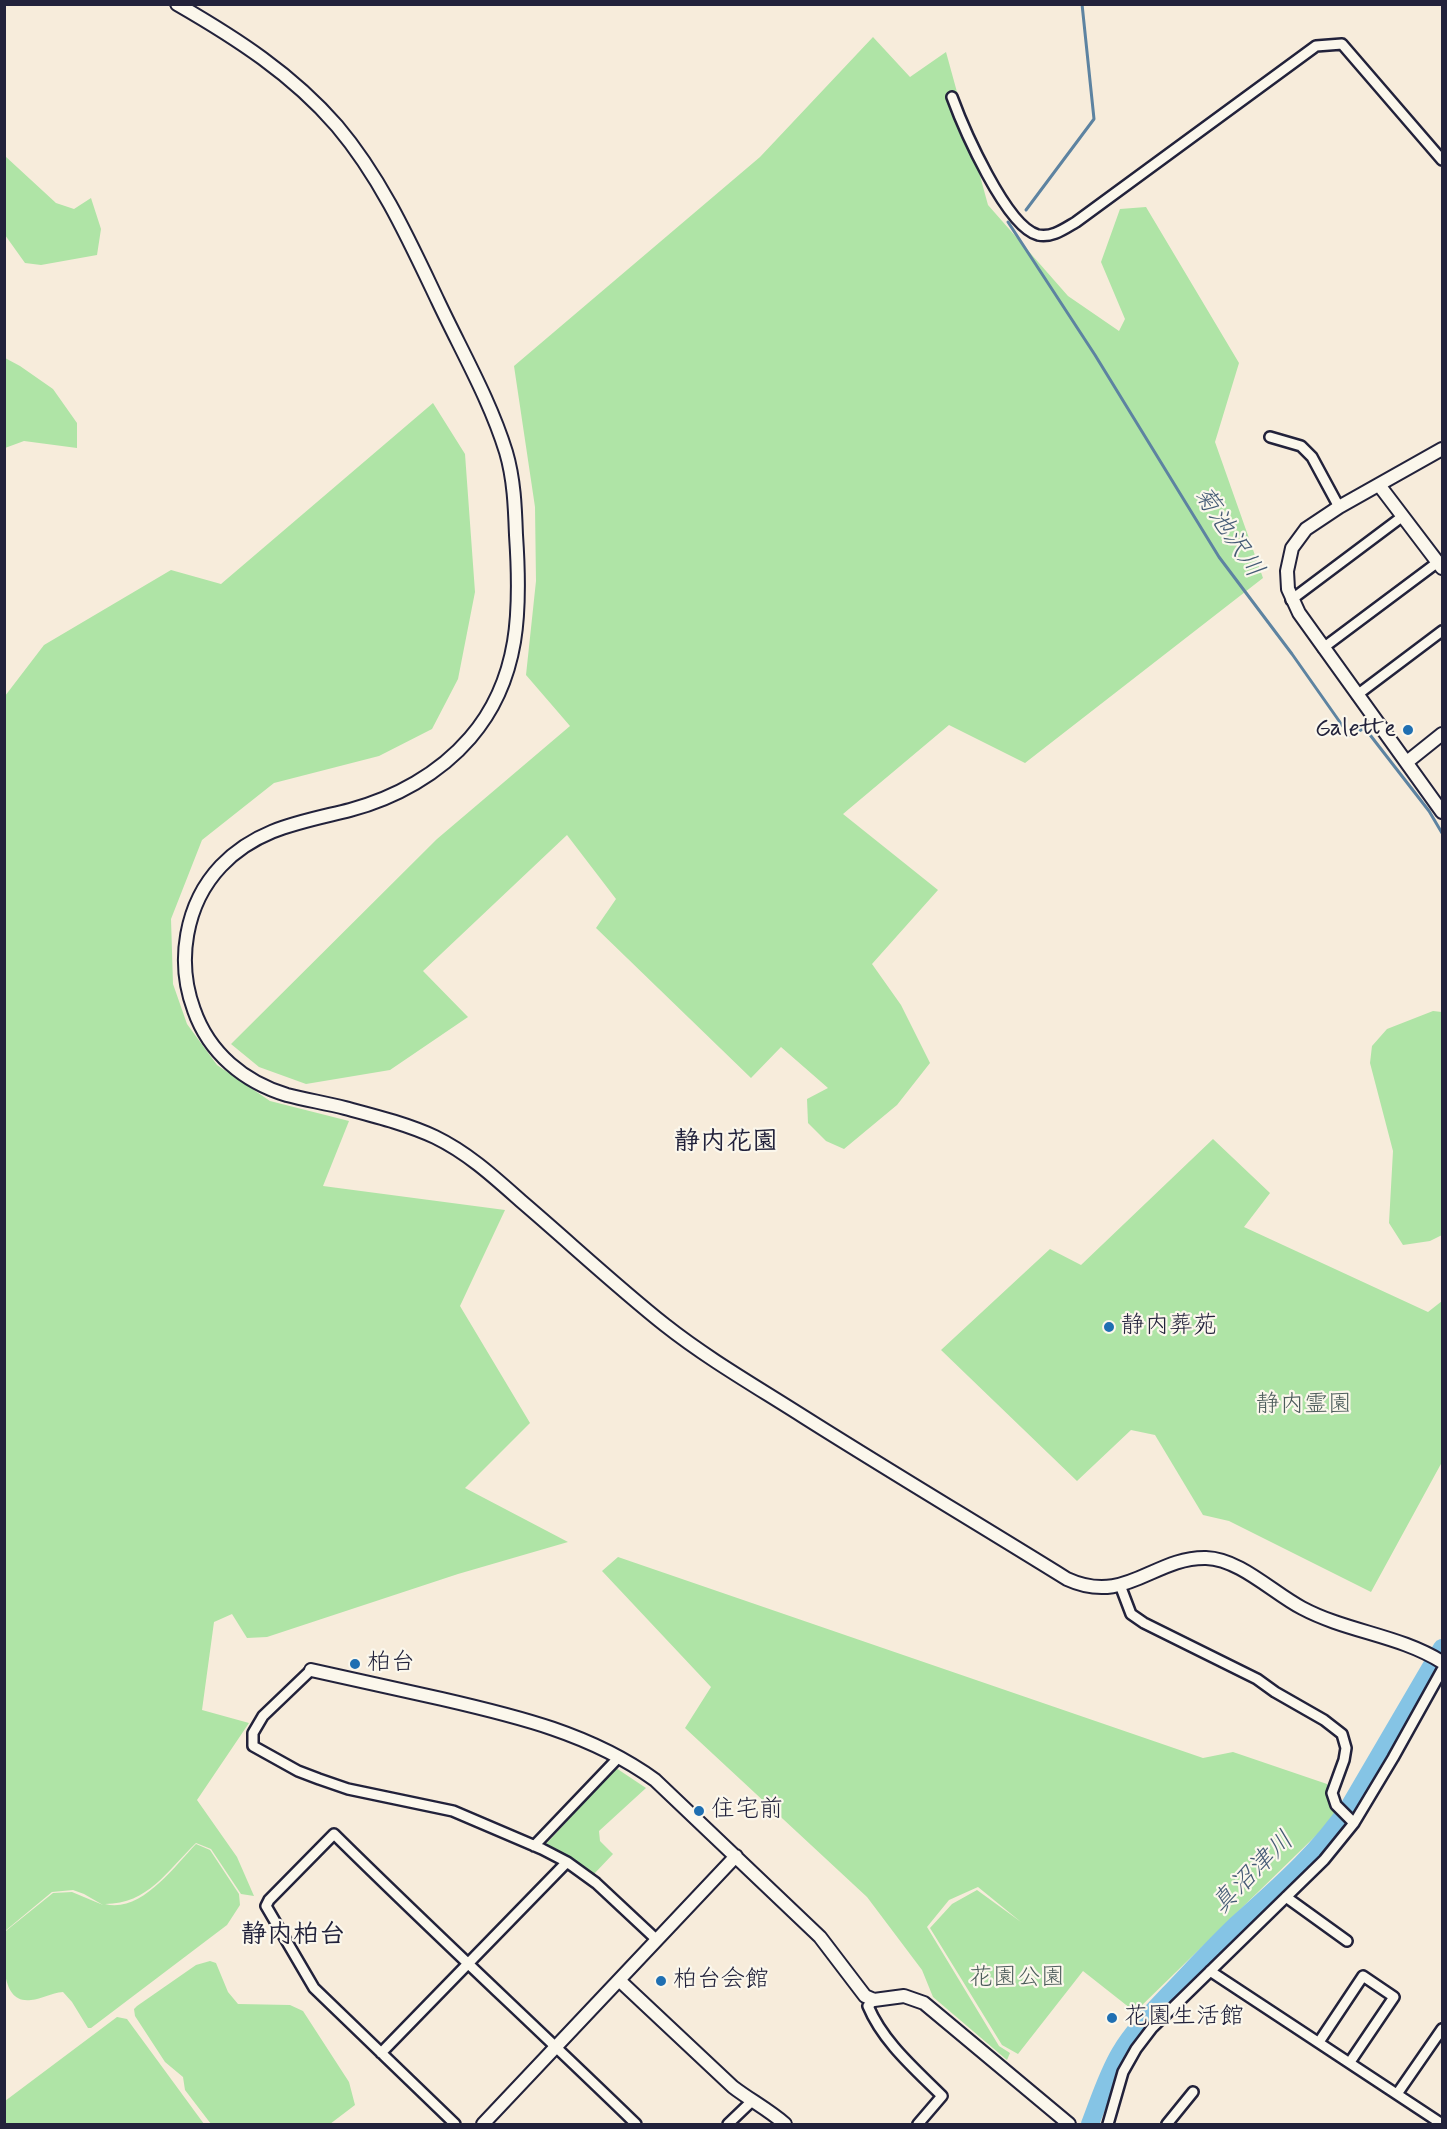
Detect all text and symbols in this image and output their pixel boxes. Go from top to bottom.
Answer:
water label: 菊池沢川 [1185,481,1269,585]
place label: Galette [1315,716,1396,744]
marker: Galette [1401,723,1415,737]
district label: 静内花園 [674,1128,778,1160]
place label: 静内葬苑 [1121,1313,1217,1341]
marker: 静内葬苑 [1102,1320,1116,1334]
park label: 静内霊園 [1256,1392,1352,1420]
place label: 柏台 [367,1650,415,1678]
marker: 柏台 [348,1657,362,1671]
place label: 住宅前 [711,1797,783,1825]
marker: 住宅前 [692,1804,706,1818]
water label: 真沼津川 [1206,1826,1302,1922]
district label: 静内柏台 [241,1921,345,1953]
park label: 花園公園 [969,1965,1065,1993]
place label: 柏台会館 [673,1967,769,1995]
marker: 柏台会館 [654,1974,668,1988]
place label: 花園生活館 [1124,2004,1244,2032]
marker: 花園生活館 [1105,2011,1119,2025]

